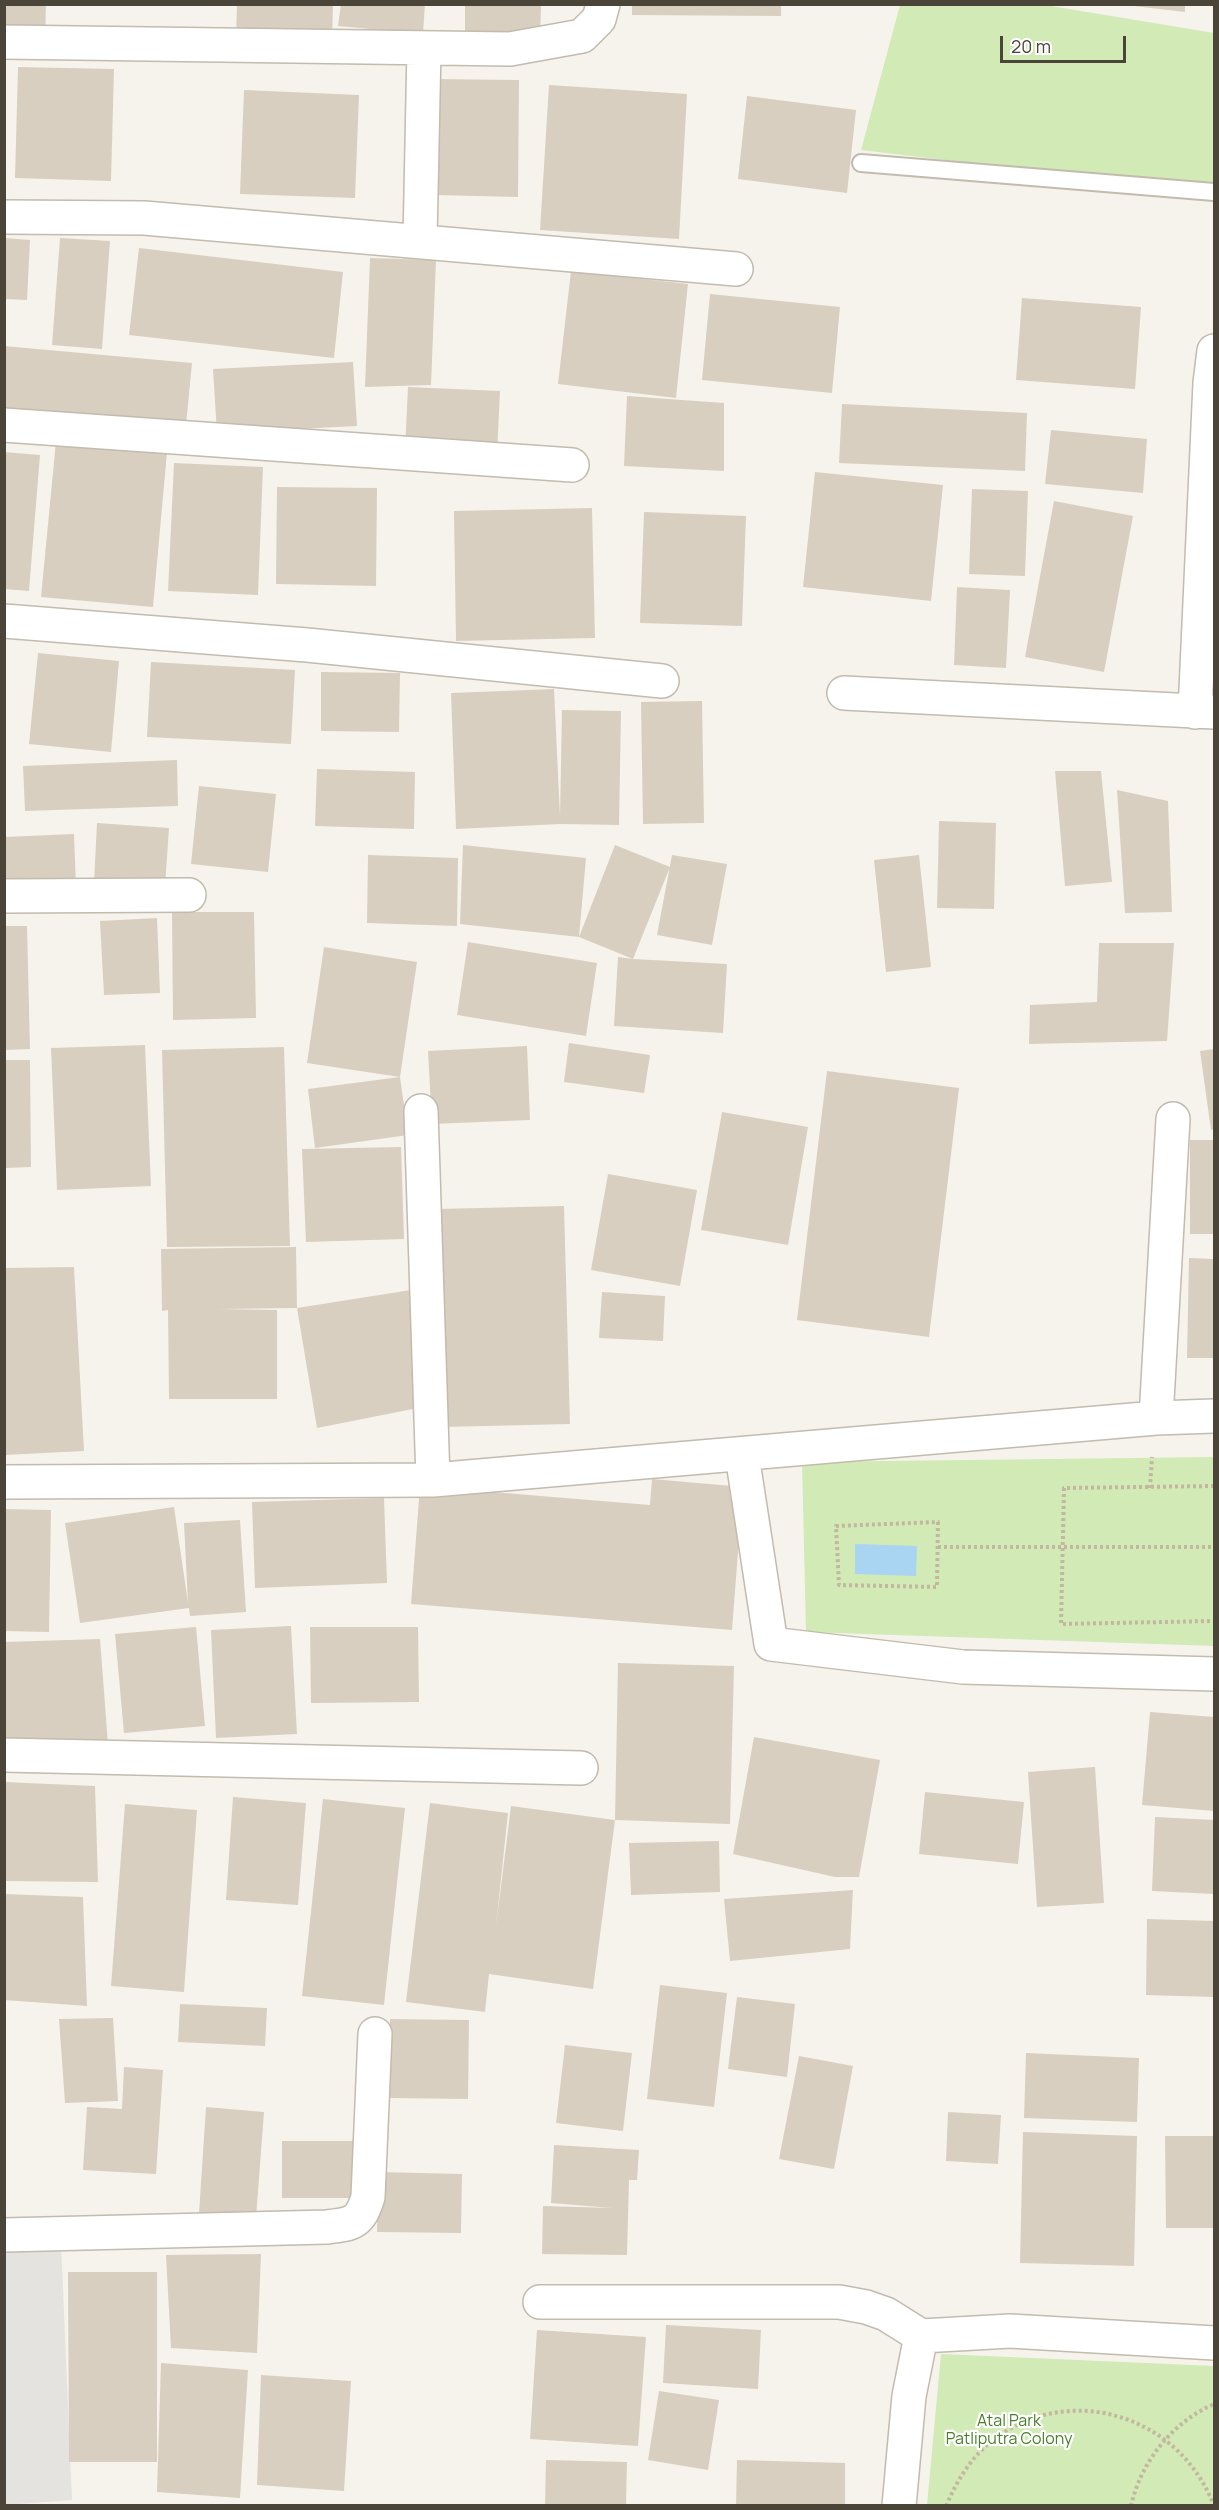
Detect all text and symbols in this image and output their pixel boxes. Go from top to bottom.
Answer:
scale bar [1003,24,1129,62]
text: 20 m [1011,34,1051,58]
park label: Atal Park Patliputra Colony [946,2412,1072,2450]

